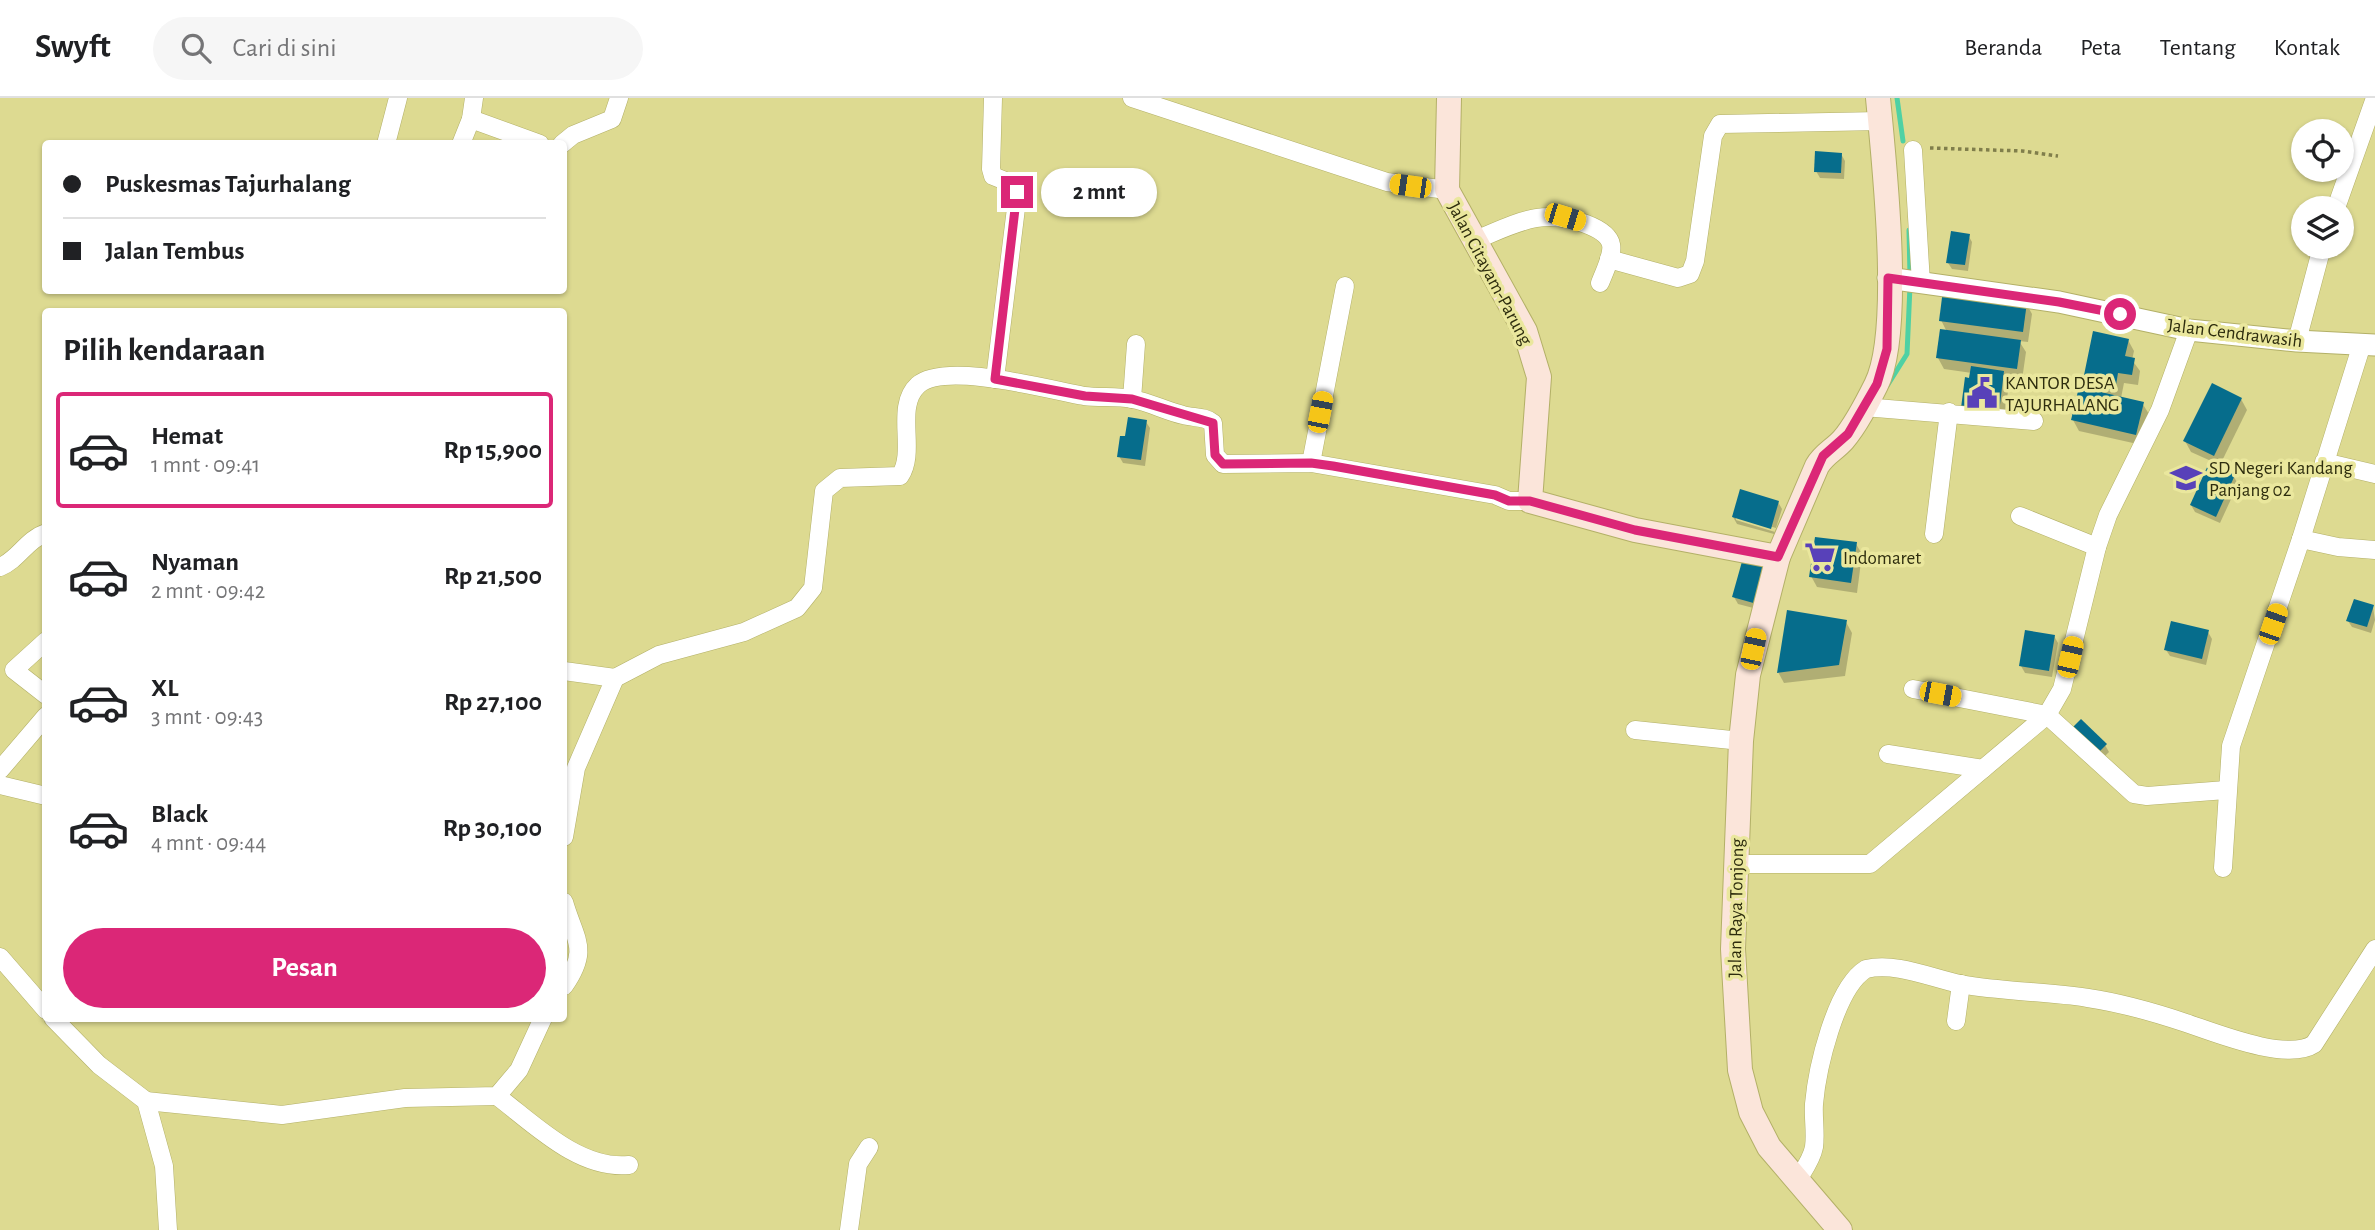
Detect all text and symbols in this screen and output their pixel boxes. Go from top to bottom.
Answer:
search box [153,17,643,80]
icon: search [177,29,215,67]
text: Swyft [35,31,111,64]
text: Cari di sini [233,35,336,61]
text: Beranda [1964,36,2042,60]
text: Peta [2080,36,2122,60]
text: Tentang [2160,36,2236,60]
text: Kontak [2274,36,2340,60]
map controls [2291,119,2354,259]
button: locate [2291,119,2354,182]
callout: 2 mnt [1042,168,1157,217]
text: Puskesmas Tajurhalang [105,171,351,197]
car [1388,173,1433,199]
route end [1001,176,1033,208]
text: 2 mnt [1073,181,1125,204]
button: layers [2291,196,2354,259]
street label: Jalan Citayam-Parung [1444,199,1536,349]
car [1542,201,1589,233]
text: Jalan Tembus [105,238,245,264]
route start [2104,298,2136,330]
street label: Jalan Cendrawasih [2166,316,2303,351]
text: Pilih kendaraan [63,334,265,366]
place label: KANTOR DESA TAJURHALANG [2005,374,2120,415]
public building icon: KANTOR DESA TAJURHALANG [1965,376,1999,410]
car [1306,389,1335,435]
icon: car [67,419,130,482]
text: Hemat [151,423,223,449]
text: Rp 15,900 [444,437,542,463]
text: 1 mnt · 09:41 [151,454,260,477]
place label: SD Negeri Kandang Panjang 02 [2209,459,2353,500]
school or university icon: SD Negeri Kandang Panjang 02 [2169,461,2203,495]
supermarket icon: Indomaret [1803,540,1837,574]
icon: car [67,545,130,608]
text: Nyaman [151,549,239,575]
place label: Indomaret [1843,549,1921,568]
text: Rp 21,500 [444,563,542,589]
text: 2 mnt · 09:42 [151,580,265,603]
car [2257,601,2290,647]
car [1739,626,1768,672]
car [2056,634,2085,680]
icon: car [67,671,130,734]
text: XL [151,675,178,701]
car [1918,680,1963,708]
text: Rp 27,100 [444,689,542,715]
text: 3 mnt · 09:43 [151,706,263,729]
icon: car [67,797,130,860]
text: Black [151,801,208,827]
text: Rp 30,100 [443,815,542,841]
text: 4 mnt · 09:44 [151,832,266,855]
street label: Jalan Raya Tonjong [1726,838,1747,978]
button: Pesan [63,928,546,1008]

